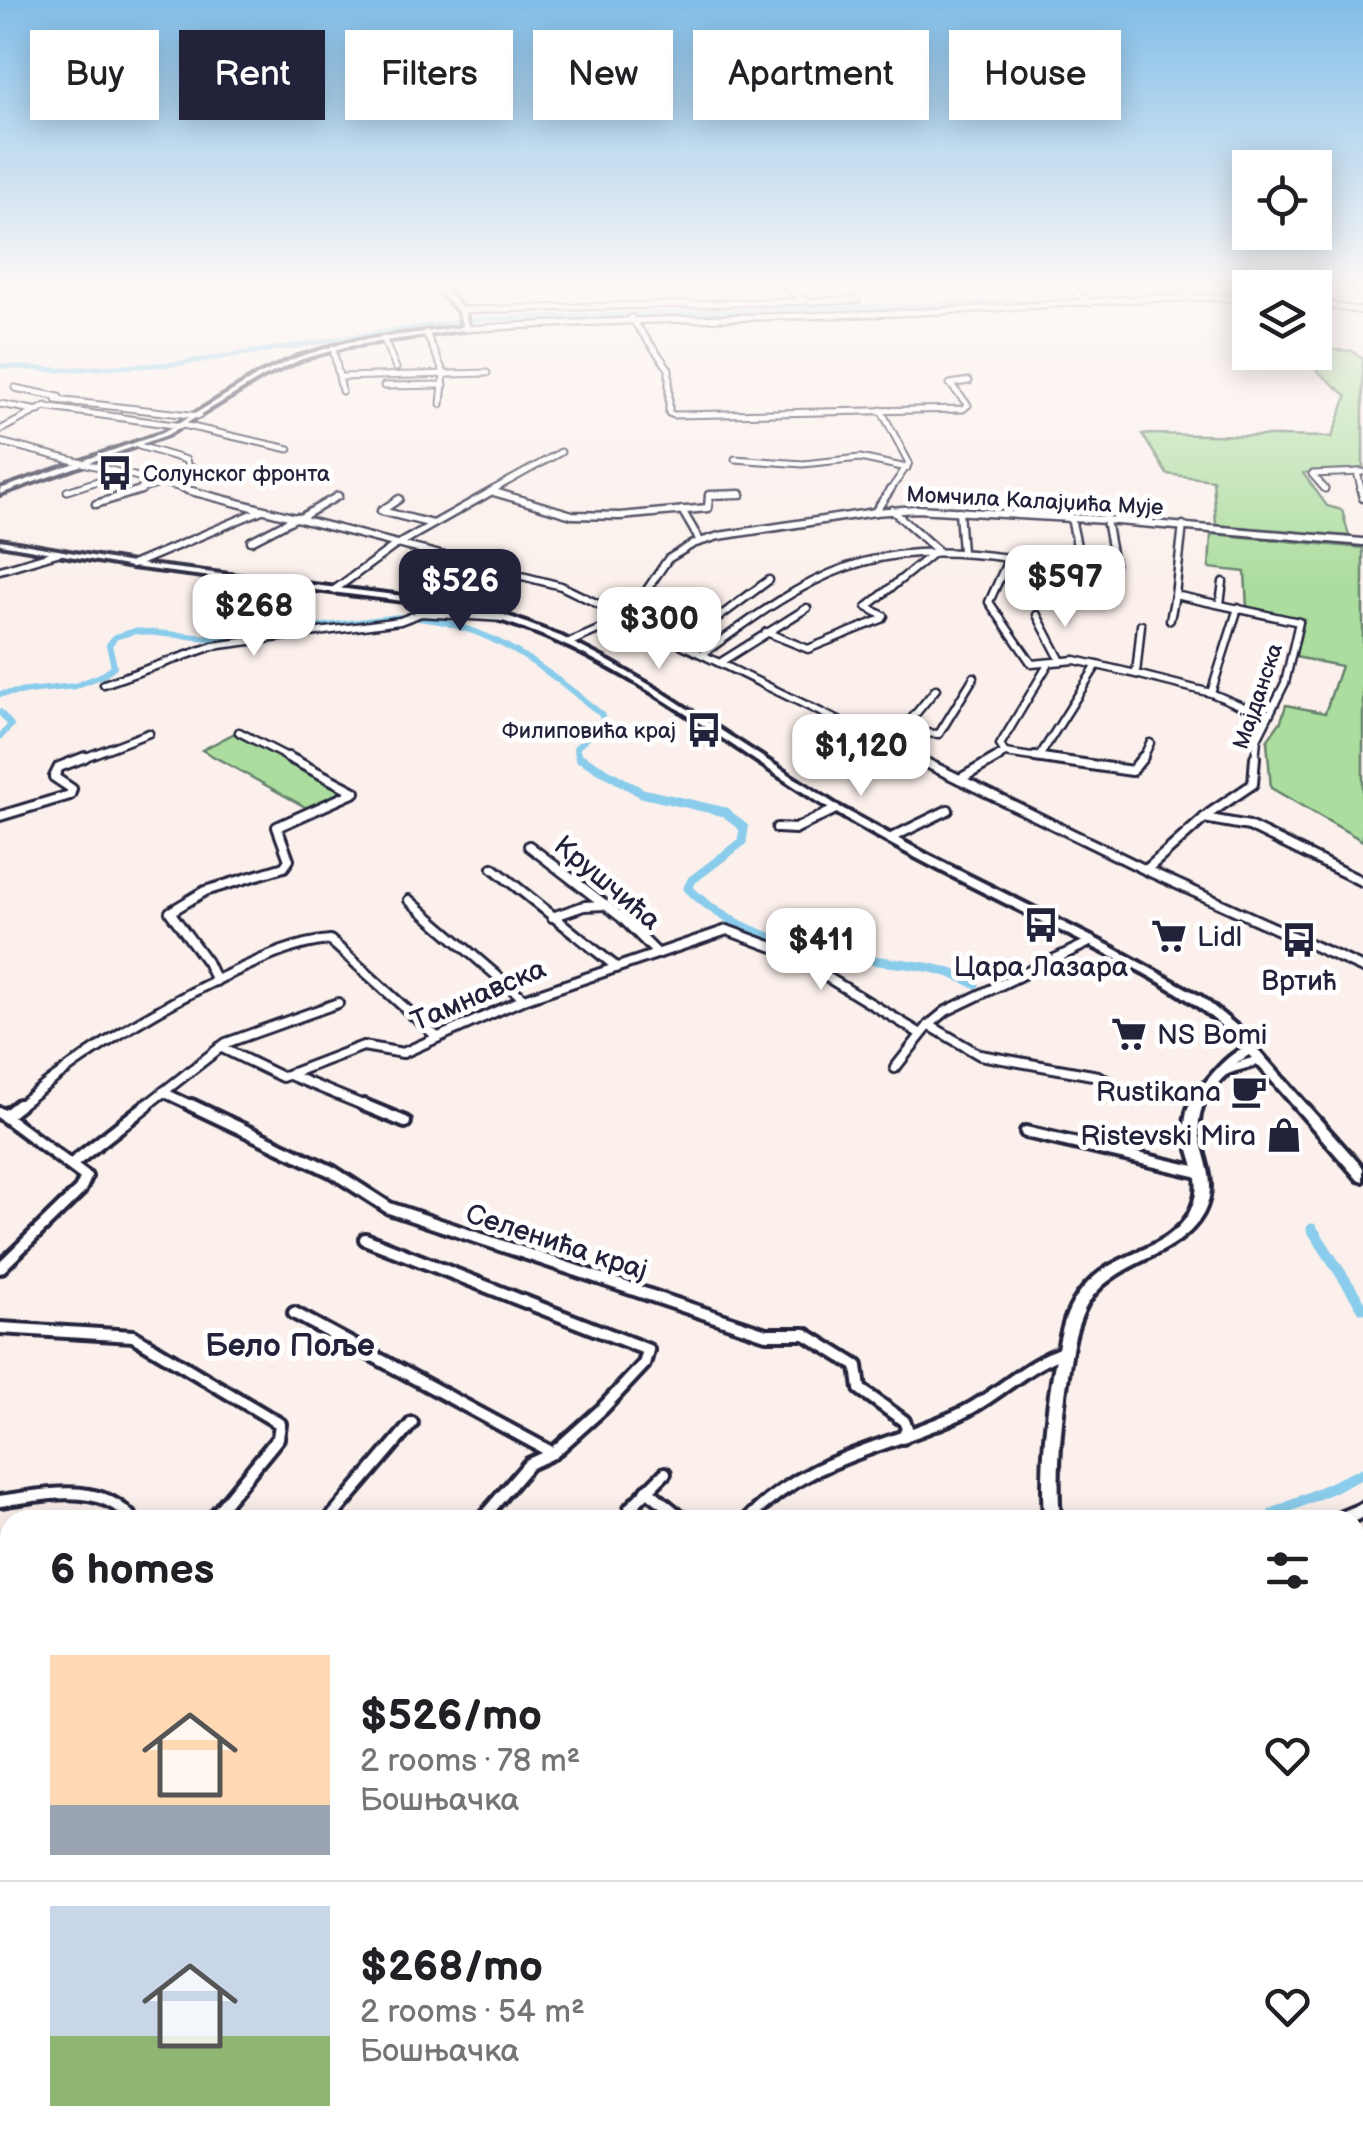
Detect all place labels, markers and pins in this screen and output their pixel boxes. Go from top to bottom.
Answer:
bus stop icon: Солунског фронта [96,454,134,492]
place label: Солунског фронта [143,461,330,488]
pin: $597 [1006,545,1124,630]
pin: $526 [401,549,519,634]
pin: $268 [195,574,313,659]
pin: $300 [600,587,718,672]
bus stop icon: Филиповића крај [685,711,723,749]
pin: $1,120 [780,714,942,799]
place label: Филиповића крај [502,718,676,745]
bus stop icon: Цара Лазара [1022,906,1060,944]
pin: $411 [762,908,880,993]
supermarket icon: Lidl [1150,917,1188,955]
place label: Lidl [1197,921,1242,954]
bus stop icon: Вртић [1280,921,1318,959]
place label: Цара Лазара [954,951,1129,984]
place label: Вртић [1261,965,1337,998]
supermarket icon: NS Bomi [1110,1015,1148,1053]
place label: NS Bomi [1157,1019,1267,1052]
cafe icon: Rustikana [1230,1072,1268,1110]
place label: Rustikana [1096,1076,1221,1109]
shop icon: Ristevski Mira [1265,1116,1303,1154]
place label: Ristevski Mira [1080,1120,1256,1153]

